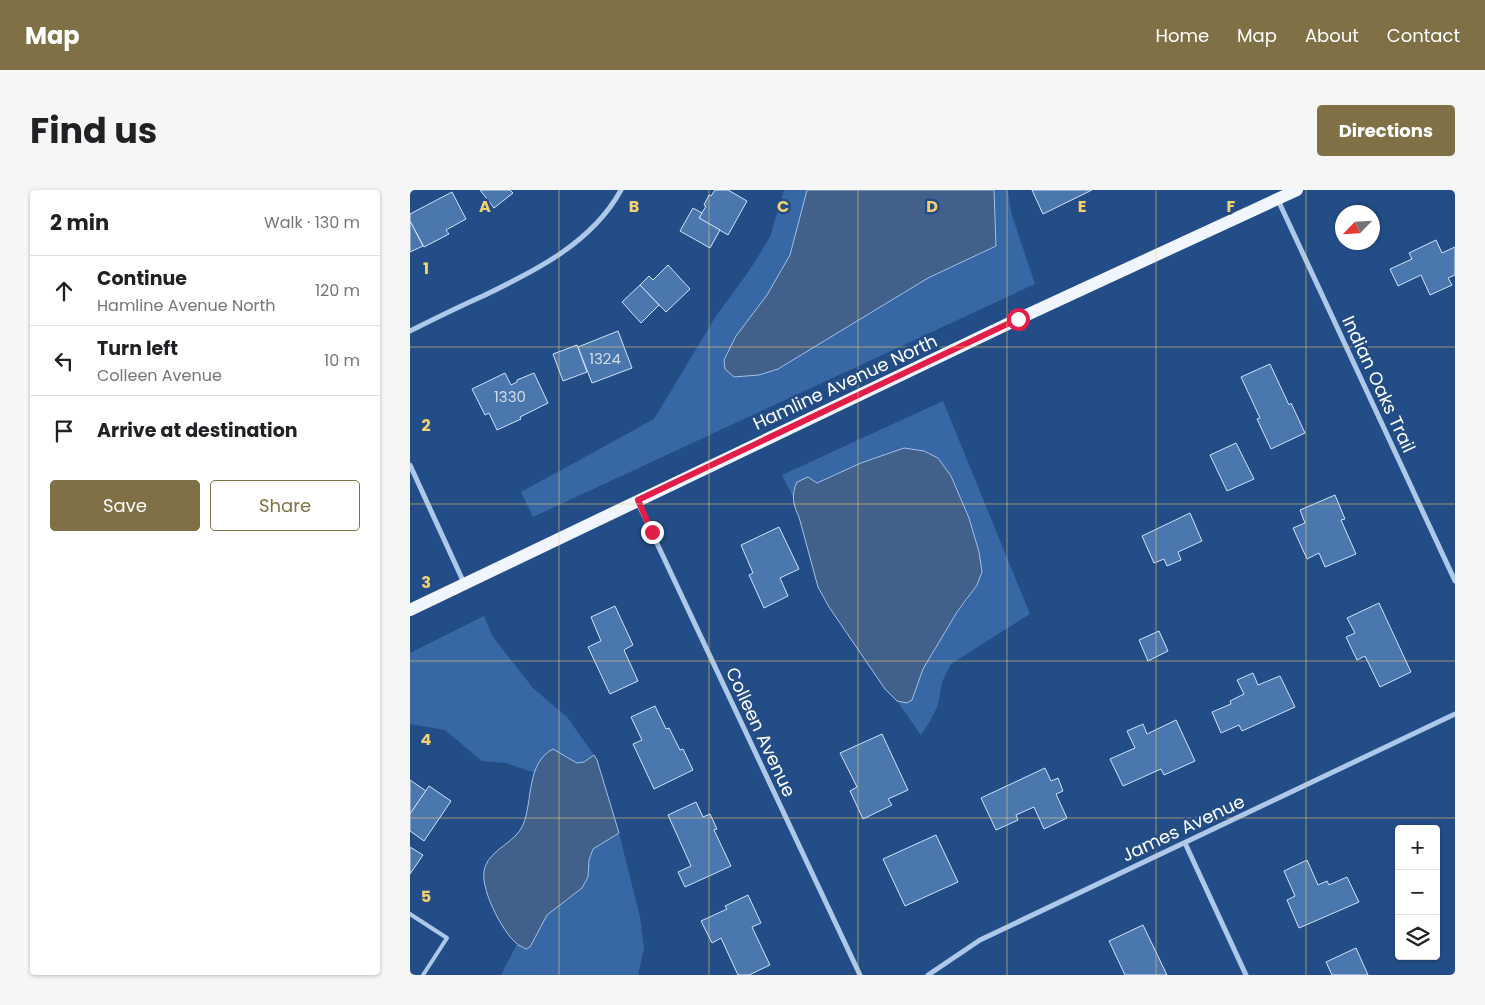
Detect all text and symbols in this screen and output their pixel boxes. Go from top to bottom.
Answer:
text: Map [25,19,80,52]
text: Home [1155,23,1209,48]
text: Map [1237,23,1277,48]
text: About [1305,23,1359,48]
text: Contact [1387,23,1460,48]
button: Directions [1317,105,1455,156]
text: Find us [30,106,157,155]
text: A [479,195,491,218]
text: B [629,195,639,218]
text: C [777,195,789,218]
text: D [926,195,938,218]
text: E [1078,195,1086,218]
text: F [1227,195,1236,218]
north arrow [1335,205,1380,250]
text: 2 min [50,208,109,237]
text: Walk · 130 m [264,211,360,234]
text: 1 [423,257,429,280]
text: Continue [97,265,187,292]
icon: ahead [50,277,78,305]
text: 120 m [315,279,360,302]
text: Hamline Avenue North [97,294,276,317]
route start [1007,308,1030,331]
street label: Indian Oaks Trail [1336,312,1422,456]
street label: Hamline Avenue North [749,328,941,436]
text: Turn left [97,335,178,362]
icon: left [50,347,78,375]
house number: 1324 [589,348,621,369]
text: 10 m [324,349,360,372]
text: Colleen Avenue [97,364,222,387]
house number: 1330 [494,386,526,407]
text: 2 [421,414,431,437]
icon: arrive [50,417,78,445]
text: Arrive at destination [97,417,298,444]
button: Save [50,480,200,531]
button: Share [210,480,360,531]
route end [641,521,664,544]
text: 3 [421,571,431,594]
street label: Colleen Avenue [720,663,802,801]
text: 4 [421,728,432,751]
street label: James Avenue [1117,789,1249,867]
map controls [1395,825,1440,960]
button: + [1395,825,1440,870]
button: − [1395,870,1440,915]
text: 5 [421,885,431,908]
button: layers [1395,915,1440,960]

